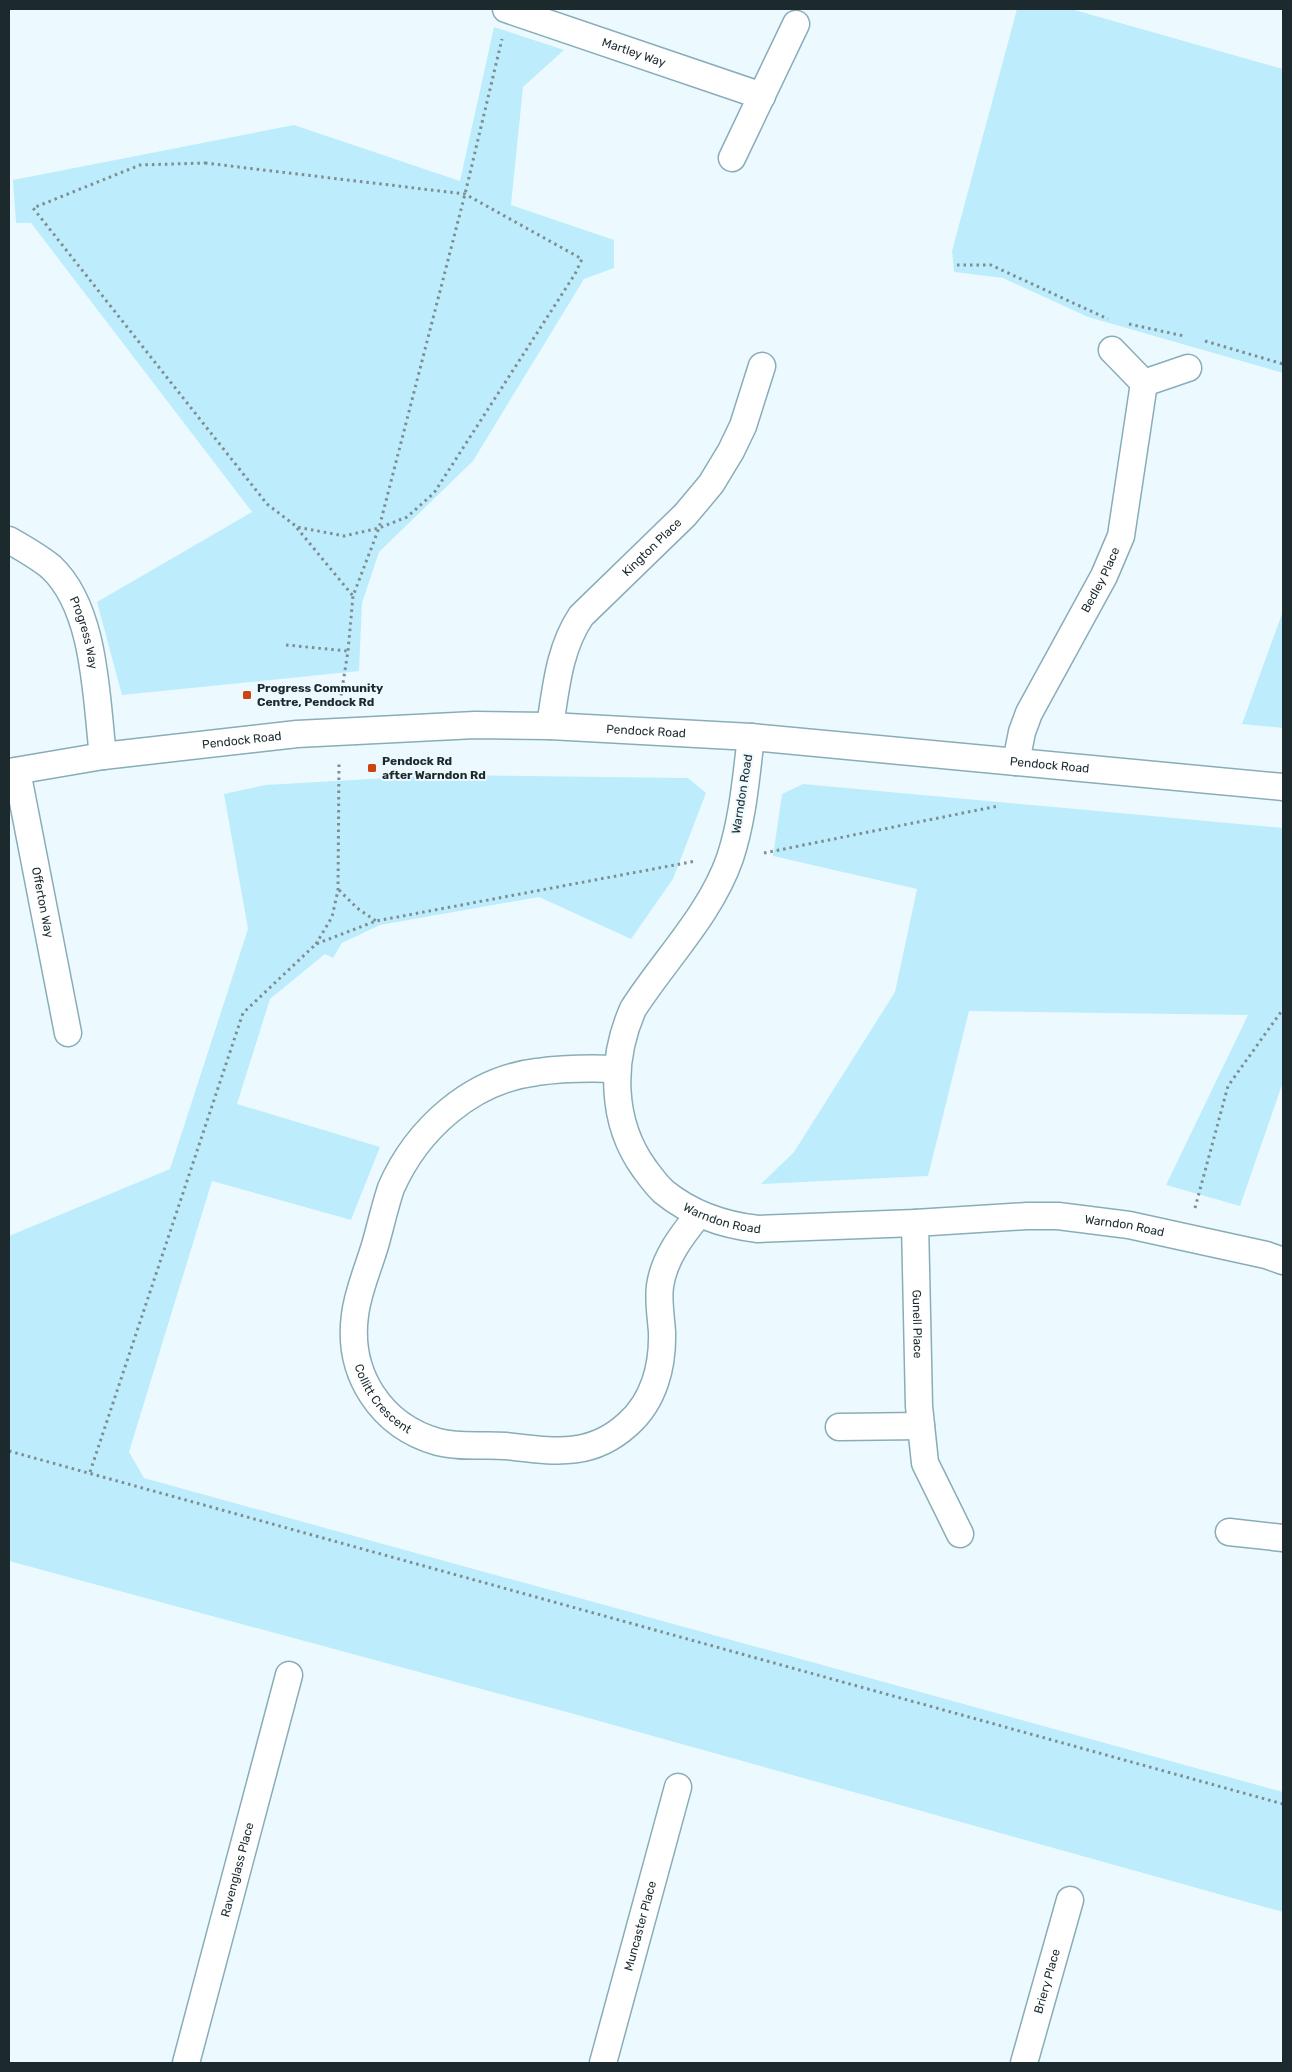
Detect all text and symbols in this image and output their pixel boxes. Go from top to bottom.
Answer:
street label: Martley Way [600,35,668,70]
street label: Kington Place [619,515,685,579]
street label: Bedley Place [1078,545,1123,615]
street label: Progress Way [67,594,101,670]
place label: Progress Community Centre, Pendock Rd [257,681,383,709]
marker: Progress Community Centre, Pendock Rd [241,689,253,701]
street label: Pendock Road [606,722,686,740]
street label: Pendock Road [201,729,282,752]
street label: Warndon Road [729,753,755,835]
place label: Pendock Rd after Warndon Rd [382,754,486,782]
street label: Pendock Road [1009,754,1090,776]
marker: Pendock Rd after Warndon Rd [366,762,378,774]
street label: Offerton Way [29,866,56,939]
street label: Warndon Road [681,1200,762,1236]
street label: Warndon Road [1084,1212,1166,1240]
street label: Gunell Place [909,1289,925,1359]
street label: Collitt Crescent [352,1362,414,1437]
street label: Ravenglass Place [218,1821,257,1919]
street label: Muncaster Place [621,1879,659,1973]
street label: Briery Place [1031,1947,1063,2015]

